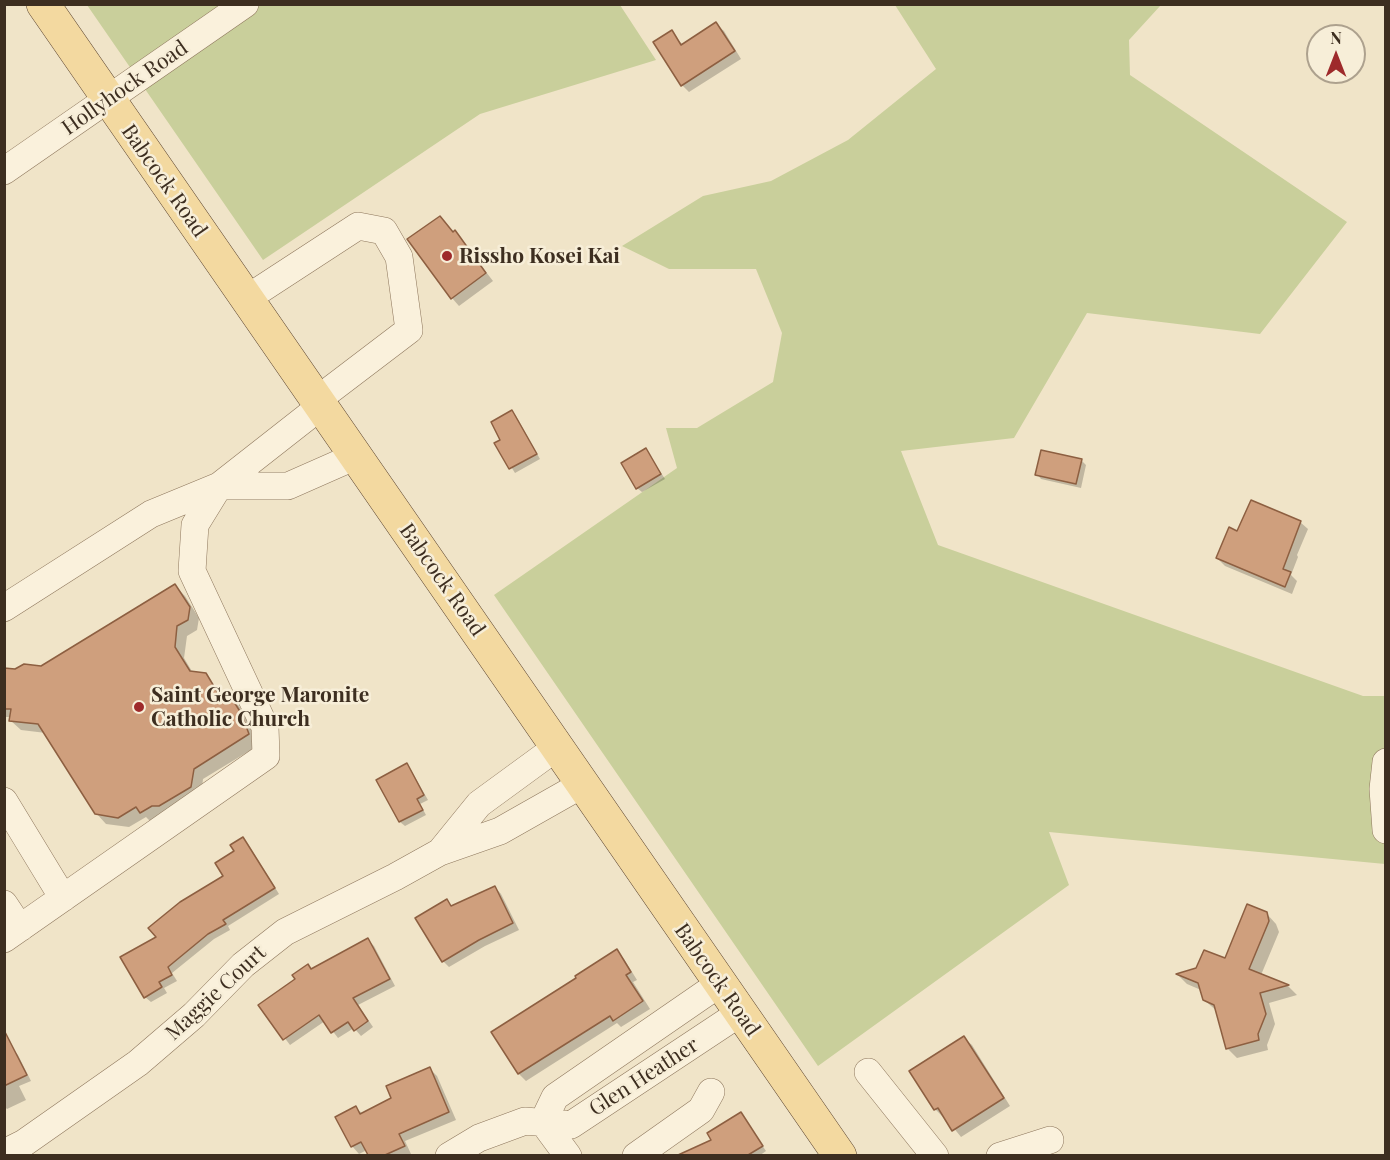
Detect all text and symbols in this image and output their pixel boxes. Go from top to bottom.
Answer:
north arrow [1306,24,1366,84]
text: N [1330,27,1342,48]
street label: Hollyhock Road [57,35,193,141]
street label: Babcock Road [116,120,212,242]
place label: Rissho Kosei Kai [459,243,620,269]
marker: Rissho Kosei Kai [440,249,454,263]
street label: Babcock Road [394,519,490,641]
place label: Saint George Maronite Catholic Church [151,682,369,732]
marker: Saint George Maronite Catholic Church [132,700,146,714]
street label: Babcock Road [669,919,765,1041]
street label: Maggie Court [161,940,271,1046]
street label: Glen Heather [585,1032,703,1122]

